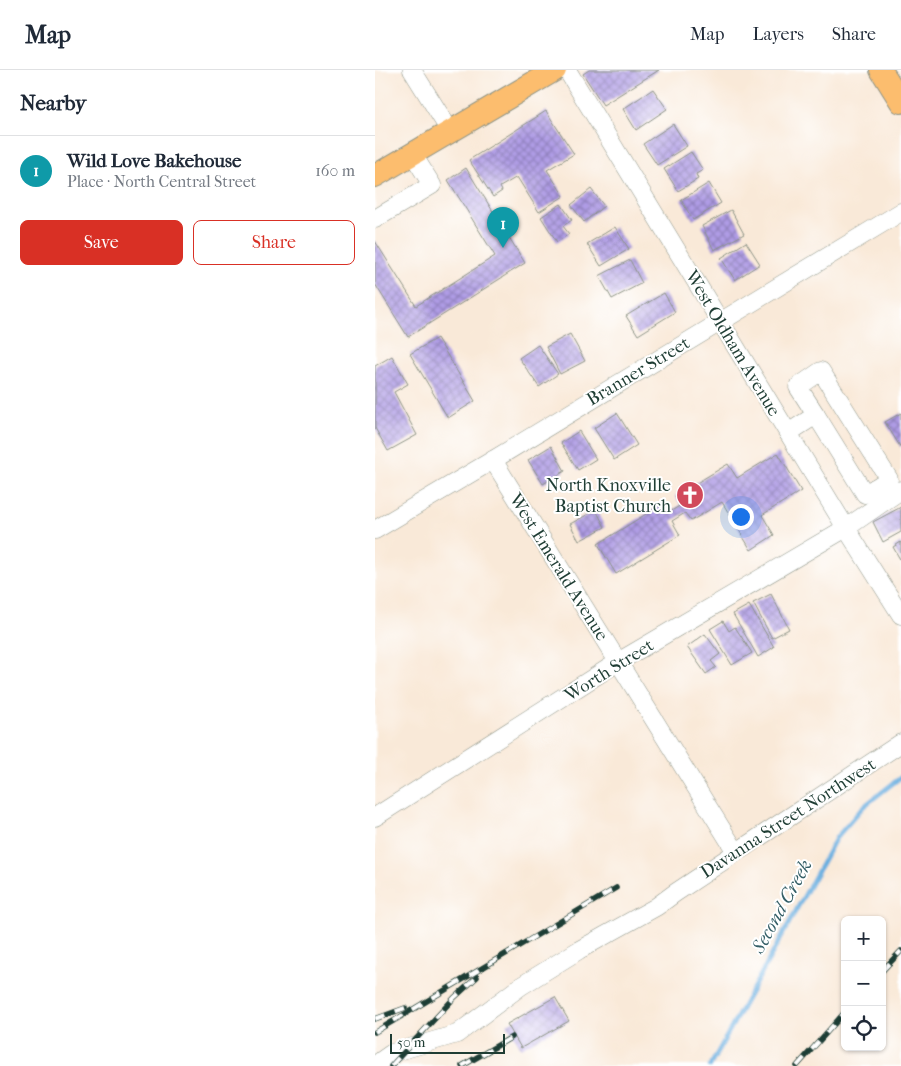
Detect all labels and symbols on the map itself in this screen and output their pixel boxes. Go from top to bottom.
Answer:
pin: 1 [487,207,519,248]
street label: West Oldham Avenue [680,266,785,420]
street label: Branner Street [583,332,694,410]
place label: North Knoxville Baptist Church [546,475,671,517]
church icon: North Knoxville Baptist Church [675,480,705,510]
street label: West Emerald Avenue [504,489,612,645]
your location [728,504,754,530]
street label: Worth Street [560,634,658,707]
street label: Davanna Street Northwest [697,754,880,883]
water label: Second Creek [747,856,817,958]
scale bar [390,1031,505,1054]

